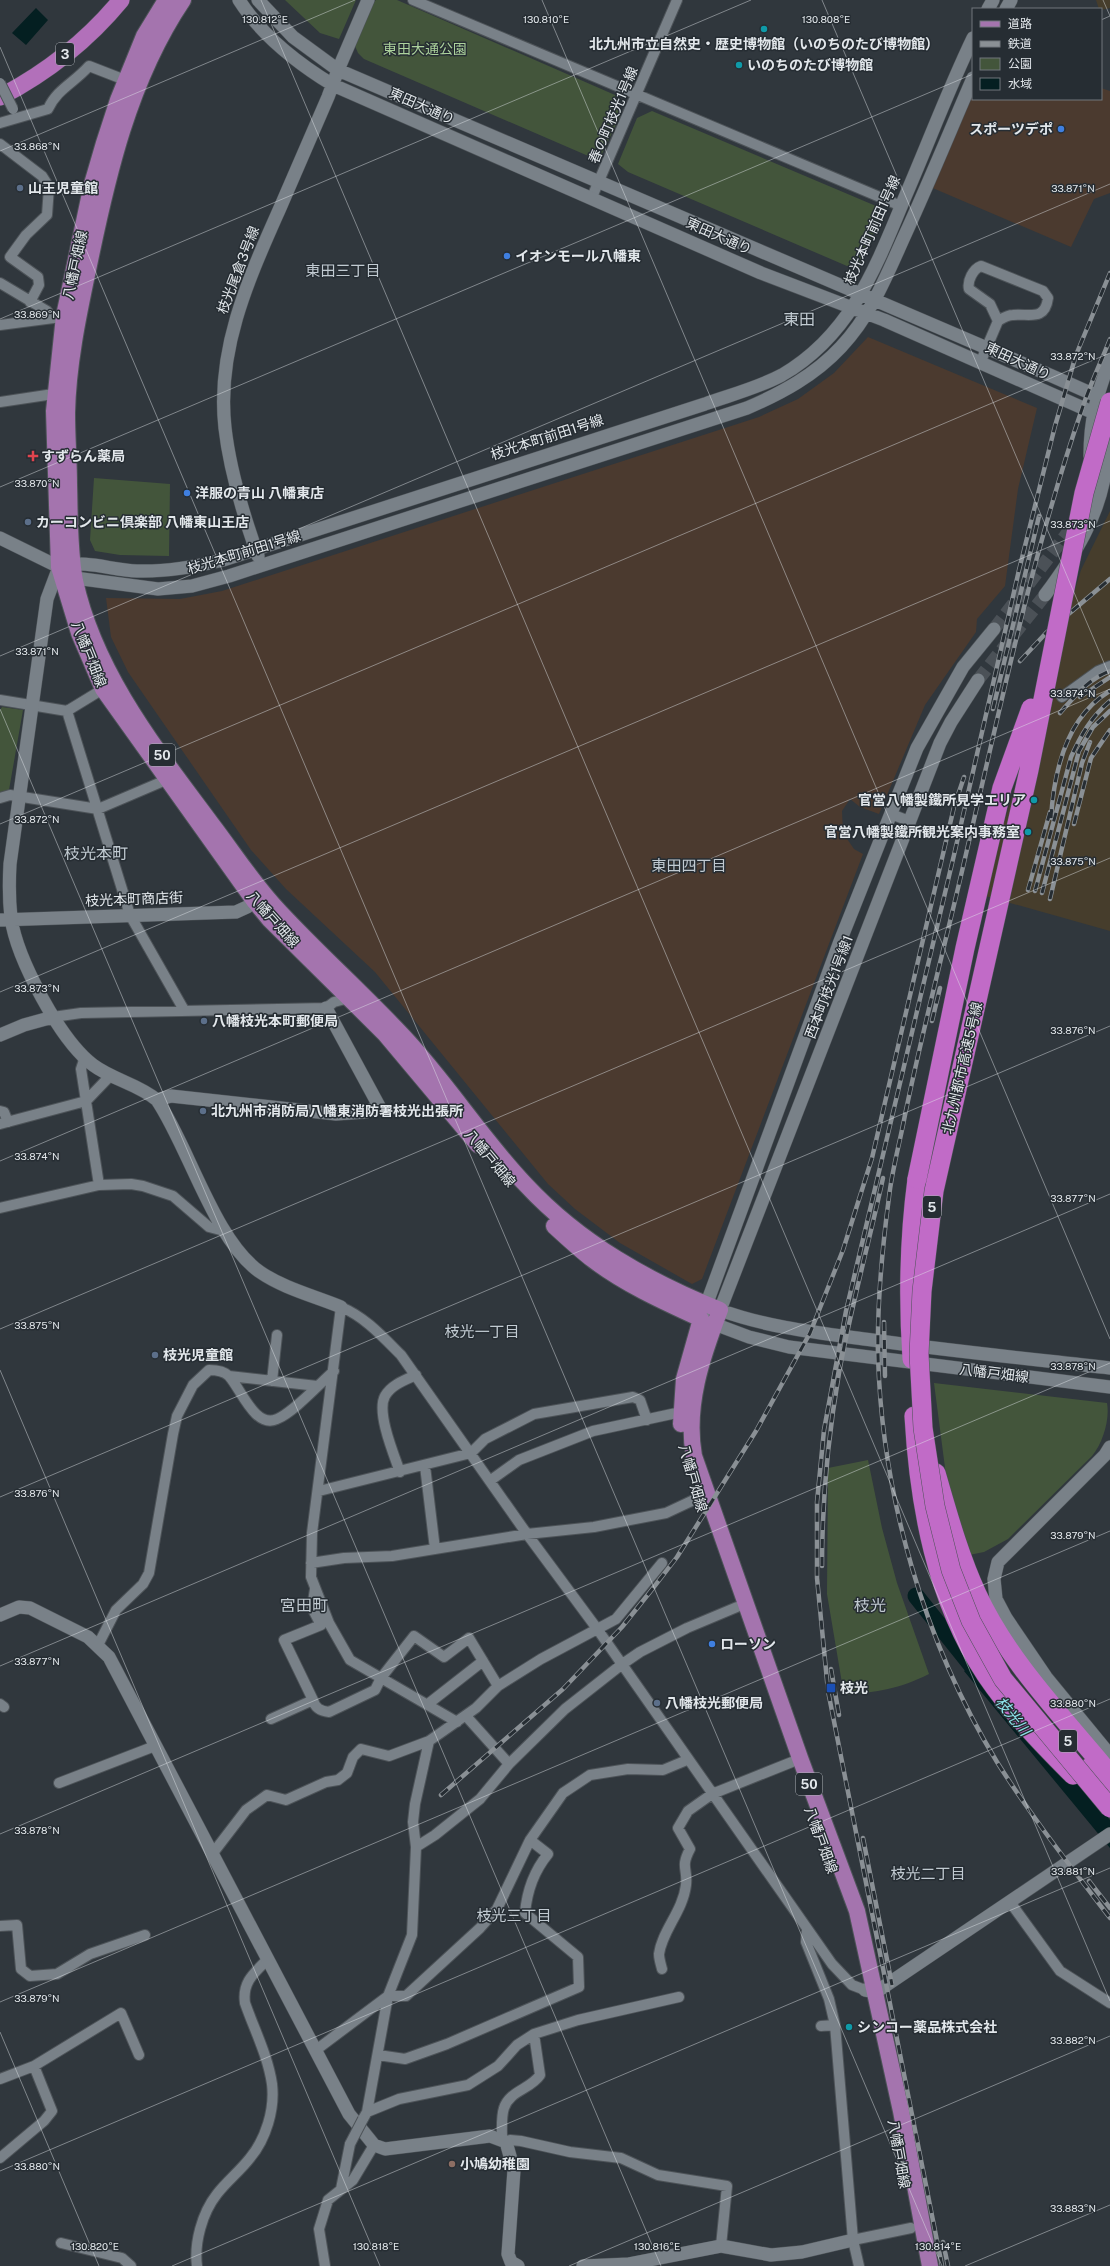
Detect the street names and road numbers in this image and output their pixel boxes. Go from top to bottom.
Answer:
road number: 3 [56,43,74,65]
street label: 春の町枝光1号線 [585,64,641,166]
street label: 東田大通り [387,84,457,128]
street label: 枝光本町前田1号線 [841,173,903,287]
street label: 東田大通り [684,214,754,258]
street label: 枝光尾倉3号線 [214,224,262,316]
street label: 八幡戸畑線 [60,229,90,301]
street label: 東田大通り [983,339,1053,383]
street label: 枝光本町前田1号線 [489,411,605,463]
street label: 枝光本町前田1号線 [185,527,303,577]
street label: 八幡戸畑線 [68,619,110,689]
road number: 50 [149,744,175,766]
street label: 八幡戸畑線 [244,888,302,950]
street label: 枝光本町商店街 [85,889,183,909]
street label: 西本町枝光1号線1 [802,933,856,1041]
street label: 北九州都市高速5号線 [939,1000,985,1136]
street label: 八幡戸畑線 [461,1126,519,1190]
road number: 5 [923,1196,941,1218]
street label: 八幡戸畑線 [958,1361,1030,1385]
street label: 八幡戸畑線 [676,1442,710,1514]
road number: 5 [1059,1730,1077,1752]
road number: 50 [796,1773,822,1795]
street label: 八幡戸畑線 [802,1804,840,1876]
street label: 八幡戸畑線 [885,2118,913,2190]

